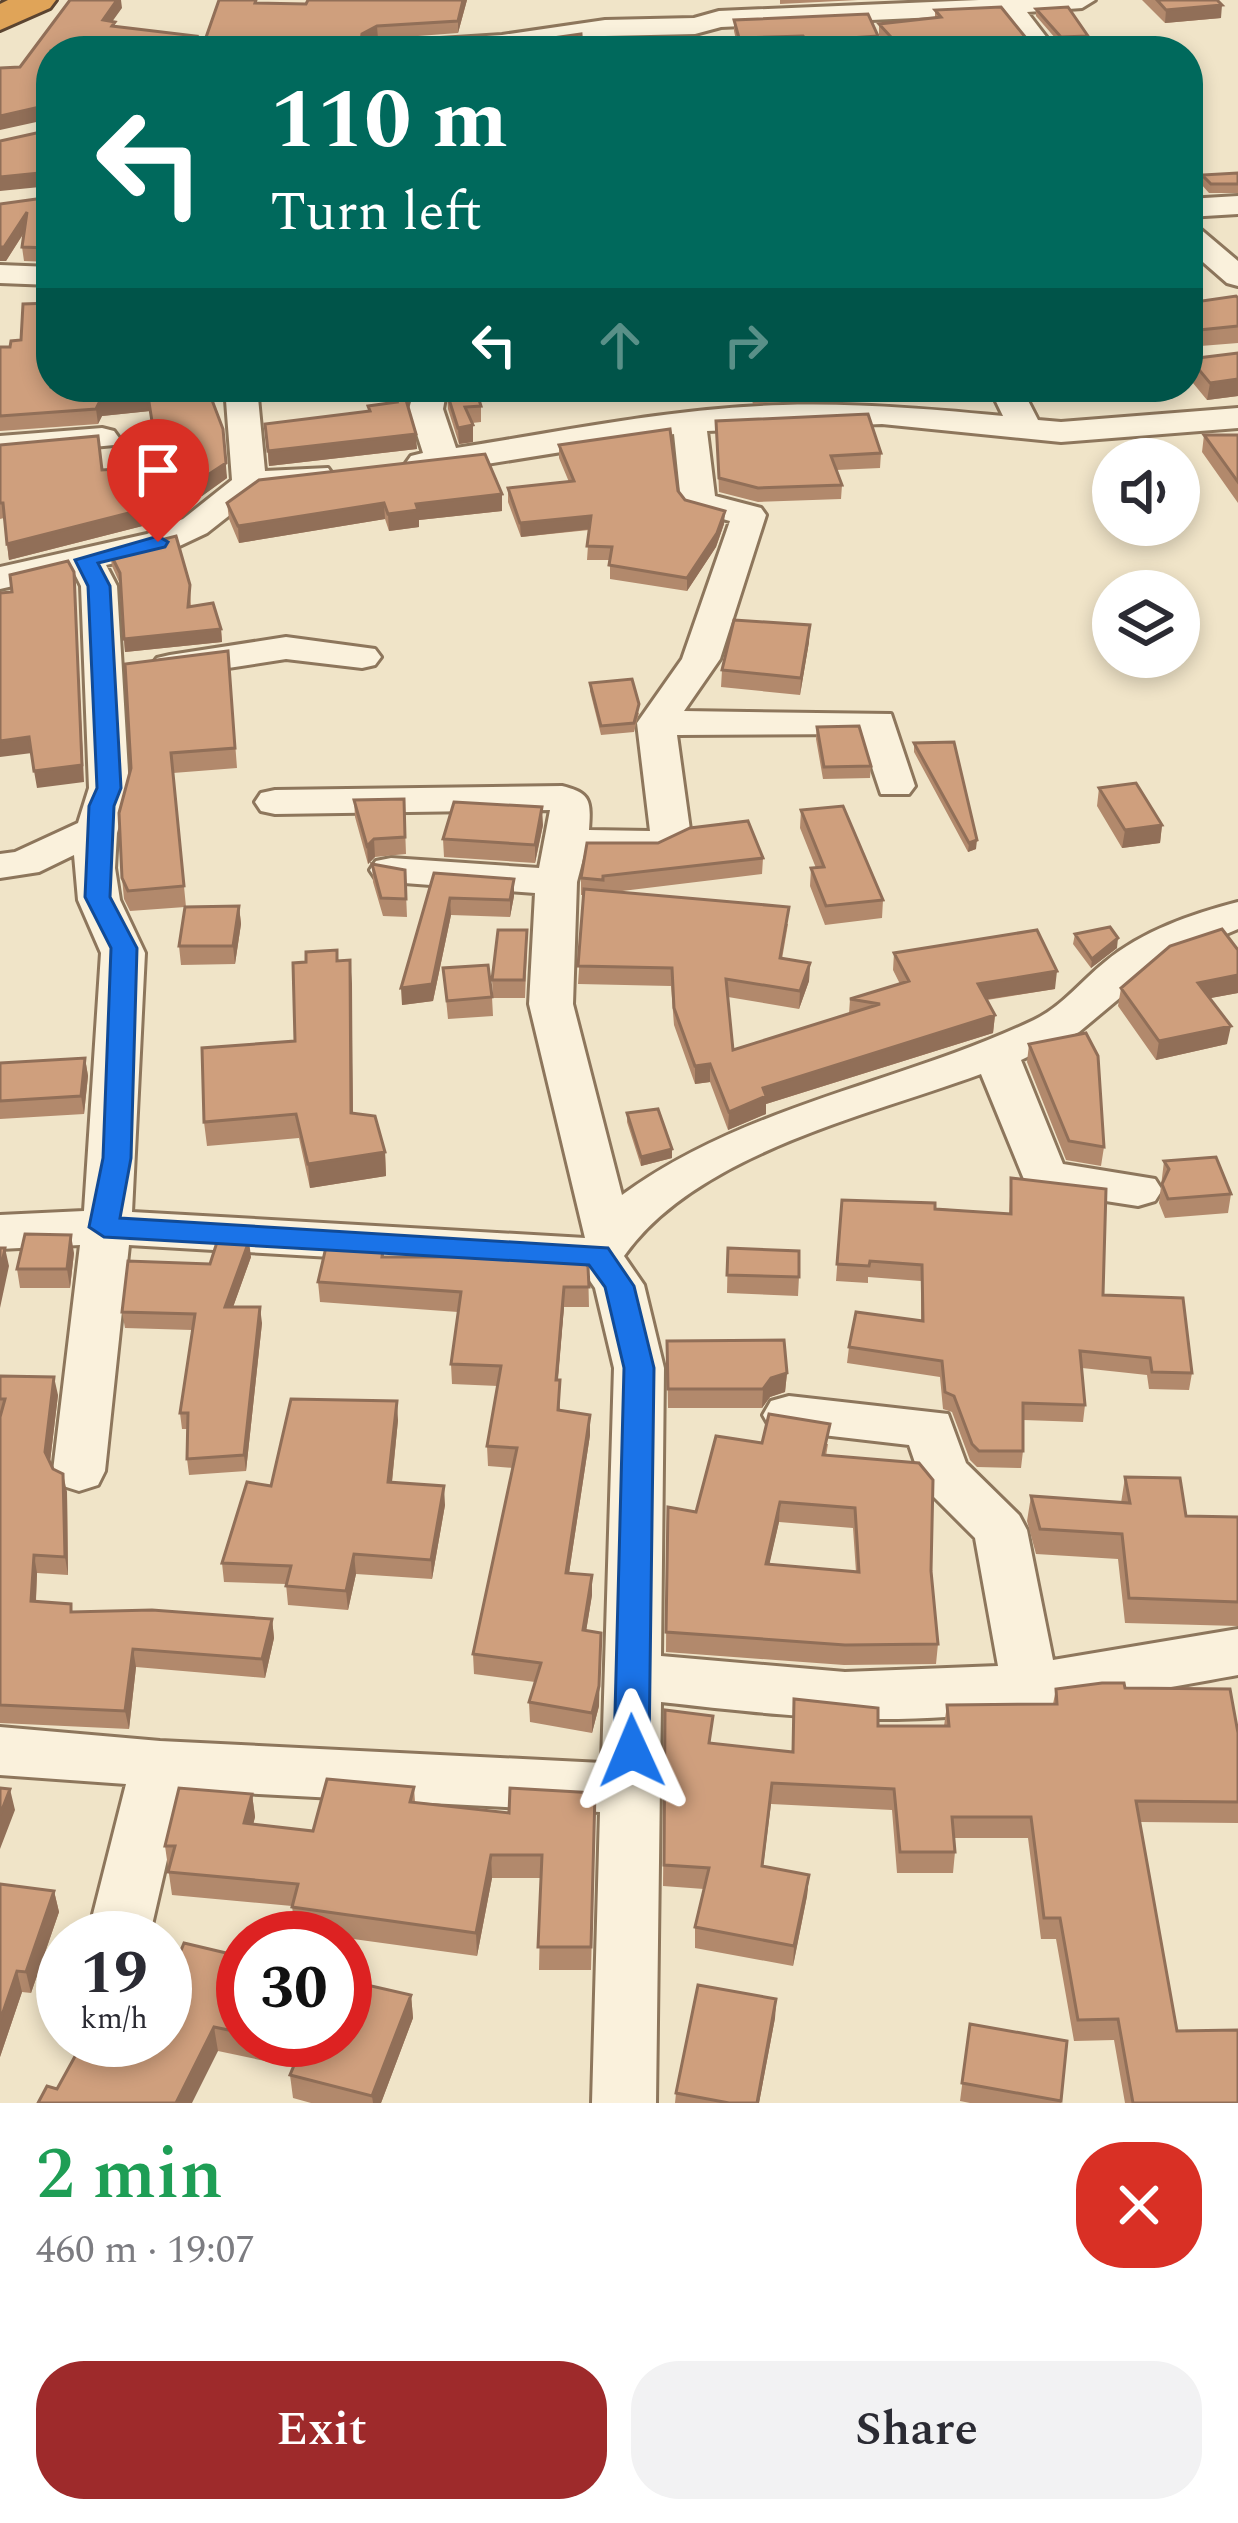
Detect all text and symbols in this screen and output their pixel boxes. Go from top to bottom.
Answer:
text: 110 m [270,57,508,185]
icon: left [72,84,228,240]
text: Turn left [270,172,482,254]
icon: left [461,312,527,378]
icon: ahead [587,312,653,378]
icon: right [713,312,779,378]
pin [107,419,209,542]
icon: arrive [125,437,191,503]
map controls [1092,438,1200,678]
button: sound [1092,438,1200,546]
button: layers [1092,570,1200,678]
position arrow [569,1688,695,1814]
speed limit sign: 30 [216,1911,372,2067]
text: 19 [80,1928,148,2020]
text: km/h [80,1996,148,2042]
text: 2 min [36,2121,223,2230]
button: close [1076,2142,1202,2268]
text: 460 m · 19:07 [36,2221,255,2280]
button: Exit [36,2361,607,2499]
button: Share [631,2361,1202,2499]

